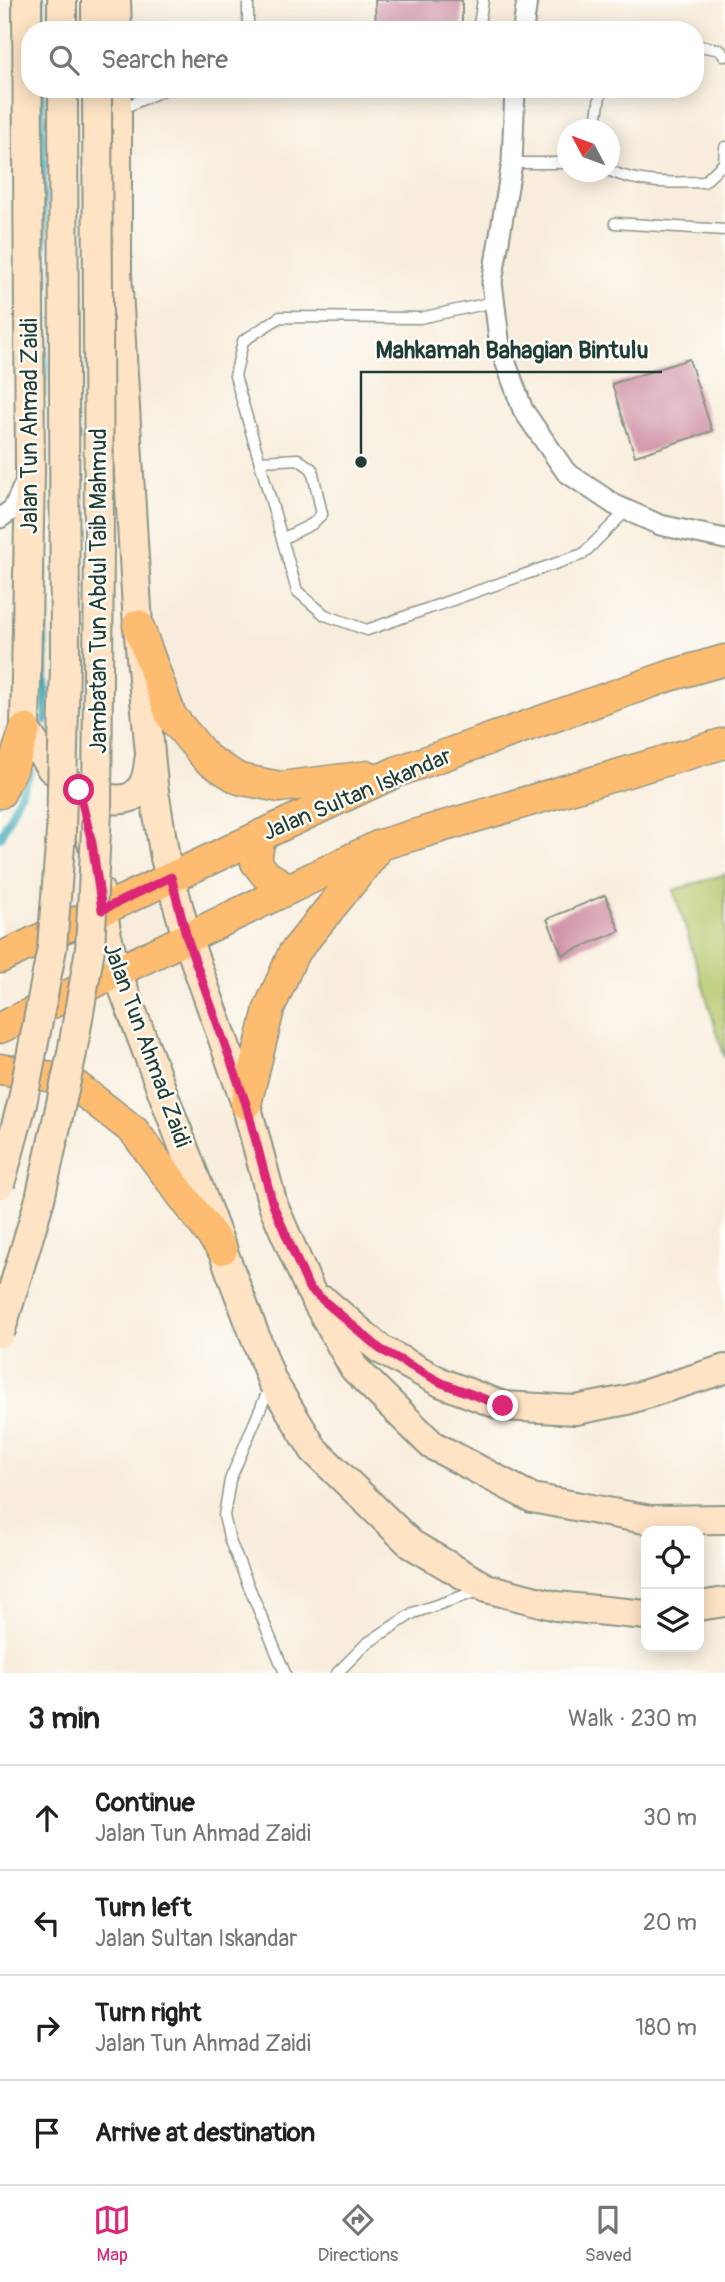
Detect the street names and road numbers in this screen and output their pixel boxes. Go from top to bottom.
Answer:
street label: Jalan Tun Ahmad Zaidi [15,318,44,534]
street label: Jambatan Tun Abdul Taib Mahmud [84,428,113,754]
street label: Jalan Sultan Iskandar [258,741,456,847]
street label: Jalan Tun Ahmad Zaidi [96,939,198,1151]

